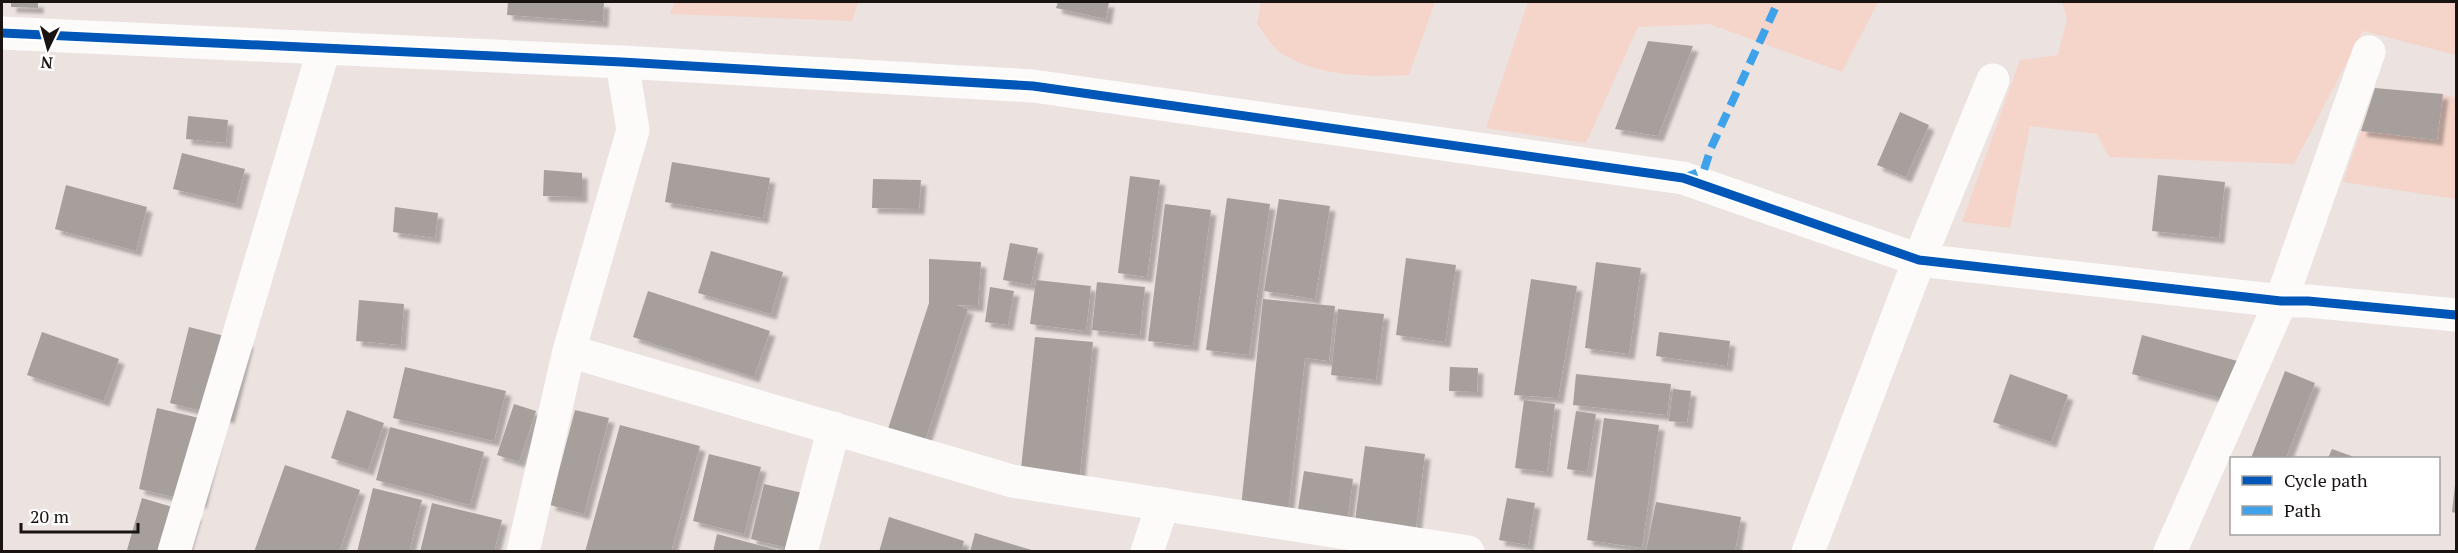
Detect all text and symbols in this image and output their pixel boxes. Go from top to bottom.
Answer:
north arrow [18,18,78,78]
text: N [40,51,54,74]
legend [2230,457,2440,535]
text: Cycle path [2284,468,2368,492]
scale bar [21,496,138,534]
text: Path [2284,498,2321,522]
text: 20 m [30,504,70,528]

